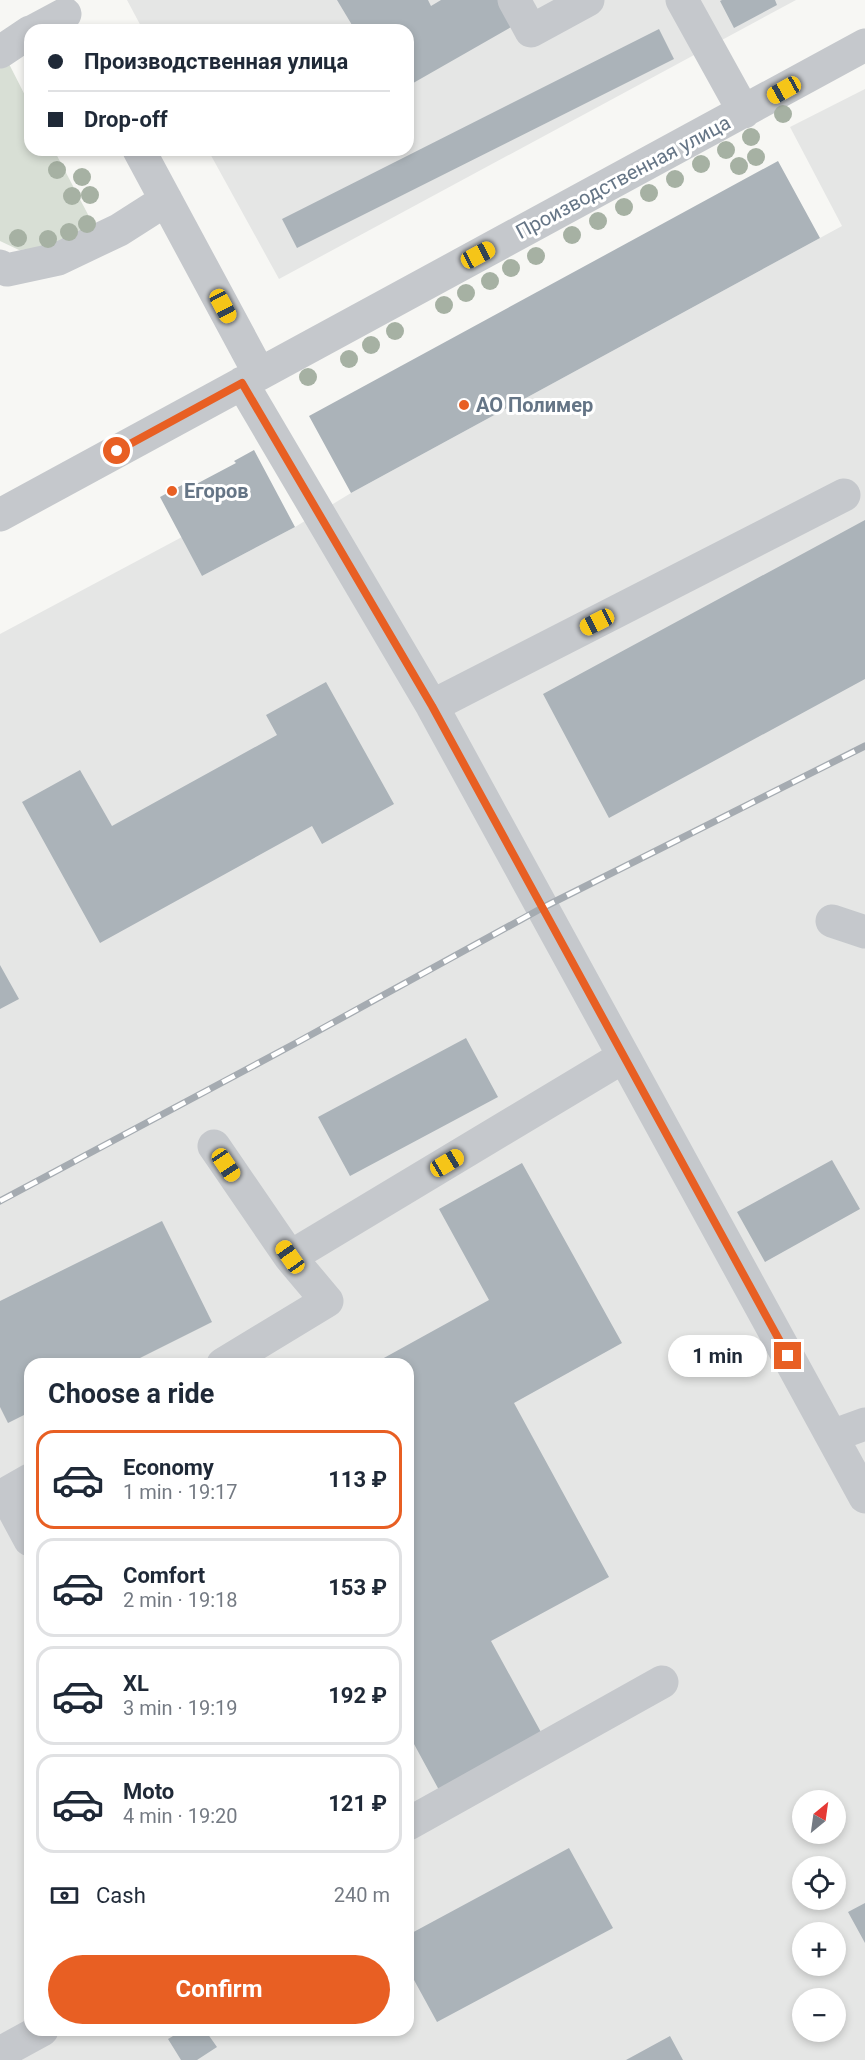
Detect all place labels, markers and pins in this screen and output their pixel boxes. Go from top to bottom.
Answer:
place label: АО Полимер [476,393,593,417]
marker: АО Полимер [457,398,471,412]
place label: Егоров [184,479,249,503]
marker: Егоров [165,484,179,498]

